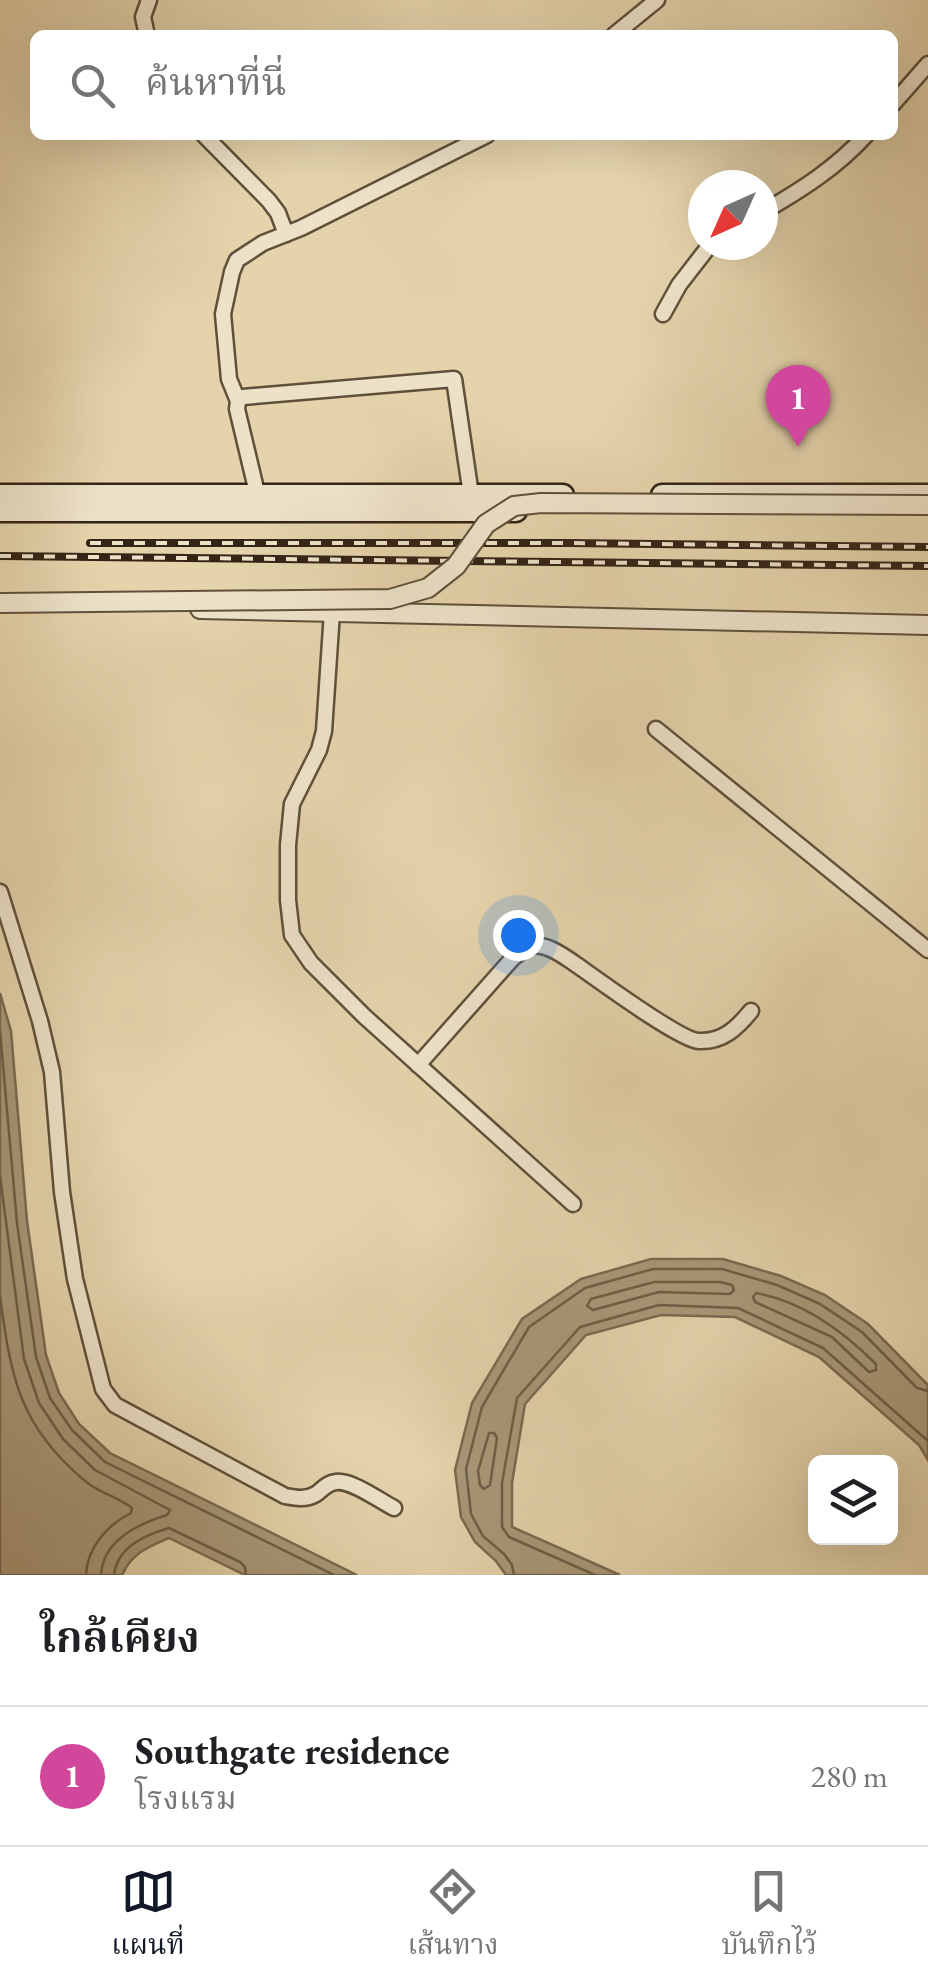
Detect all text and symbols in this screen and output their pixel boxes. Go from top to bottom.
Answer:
search box [30,30,898,140]
text: ค้นหาที่นี่ [145,57,286,106]
icon: search [65,58,120,113]
north arrow [688,170,778,260]
pin: 1 [766,364,830,447]
your location [493,910,544,961]
map controls [808,1455,898,1545]
button: layers [808,1455,898,1545]
text: ใกล้เคียง [40,1610,200,1665]
text: Southgate residence [135,1726,450,1775]
text: 1 [64,1755,81,1797]
text: 280 m [811,1755,888,1797]
text: โรงแรม [135,1777,237,1819]
tab: แผนที่ [111,1864,185,1969]
tab: เส้นทาง [407,1864,499,1969]
tab: บันทึกไว้ [721,1864,817,1969]

